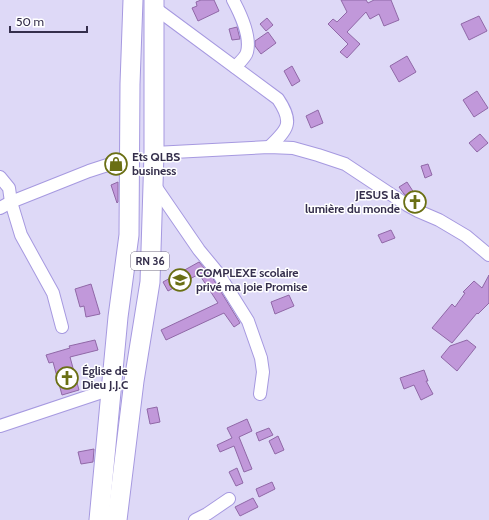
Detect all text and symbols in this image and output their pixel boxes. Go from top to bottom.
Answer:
scale bar [10,8,87,34]
text: 50 m [16,14,44,29]
place label: Ets QLBS business [132,149,180,178]
shop icon: Ets QLBS business [103,151,129,177]
place label: JESUS la lumière du monde [305,187,400,216]
church icon: JESUS la lumière du monde [402,189,428,215]
road number: RN 36 [131,252,169,270]
place label: COMPLEXE scolaire privé ma joie Promise [196,265,307,294]
school or university icon: COMPLEXE scolaire privé ma joie Promise [167,267,193,293]
place label: Église de Dieu J.J.C [82,363,128,392]
church icon: Église de Dieu J.J.C [54,365,80,391]

